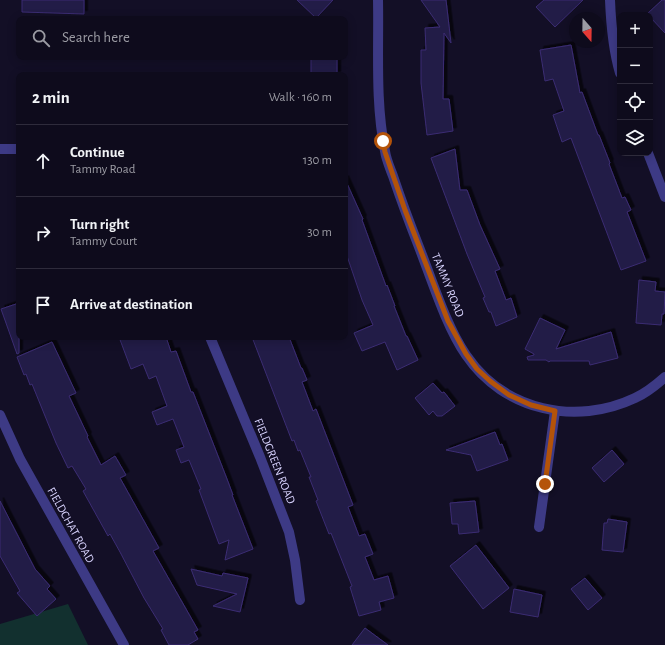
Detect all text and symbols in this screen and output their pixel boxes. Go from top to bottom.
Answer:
north arrow [569,12,605,48]
map controls [617,12,653,156]
button: + [617,12,653,48]
search box [16,16,348,60]
icon: search [30,27,52,49]
text: Search here [62,30,130,45]
button: − [617,48,653,84]
button: locate [617,84,653,120]
text: 2 min [32,89,70,106]
text: Walk · 160 m [269,91,332,104]
button: layers [617,120,653,156]
route start [374,132,392,150]
text: Continue [70,145,125,160]
icon: ahead [32,150,54,172]
text: 130 m [303,154,332,167]
text: Tammy Road [70,163,135,176]
text: Turn right [70,217,129,232]
icon: right [32,222,54,244]
text: 30 m [307,226,332,239]
text: Tammy Court [70,235,137,248]
street label: TAMMY ROAD [430,251,466,319]
icon: arrive [32,294,54,316]
text: Arrive at destination [70,297,193,312]
street label: FIELDGREEN ROAD [252,416,298,506]
route end [536,475,554,493]
street label: FIELDCHAT ROAD [45,485,97,565]

